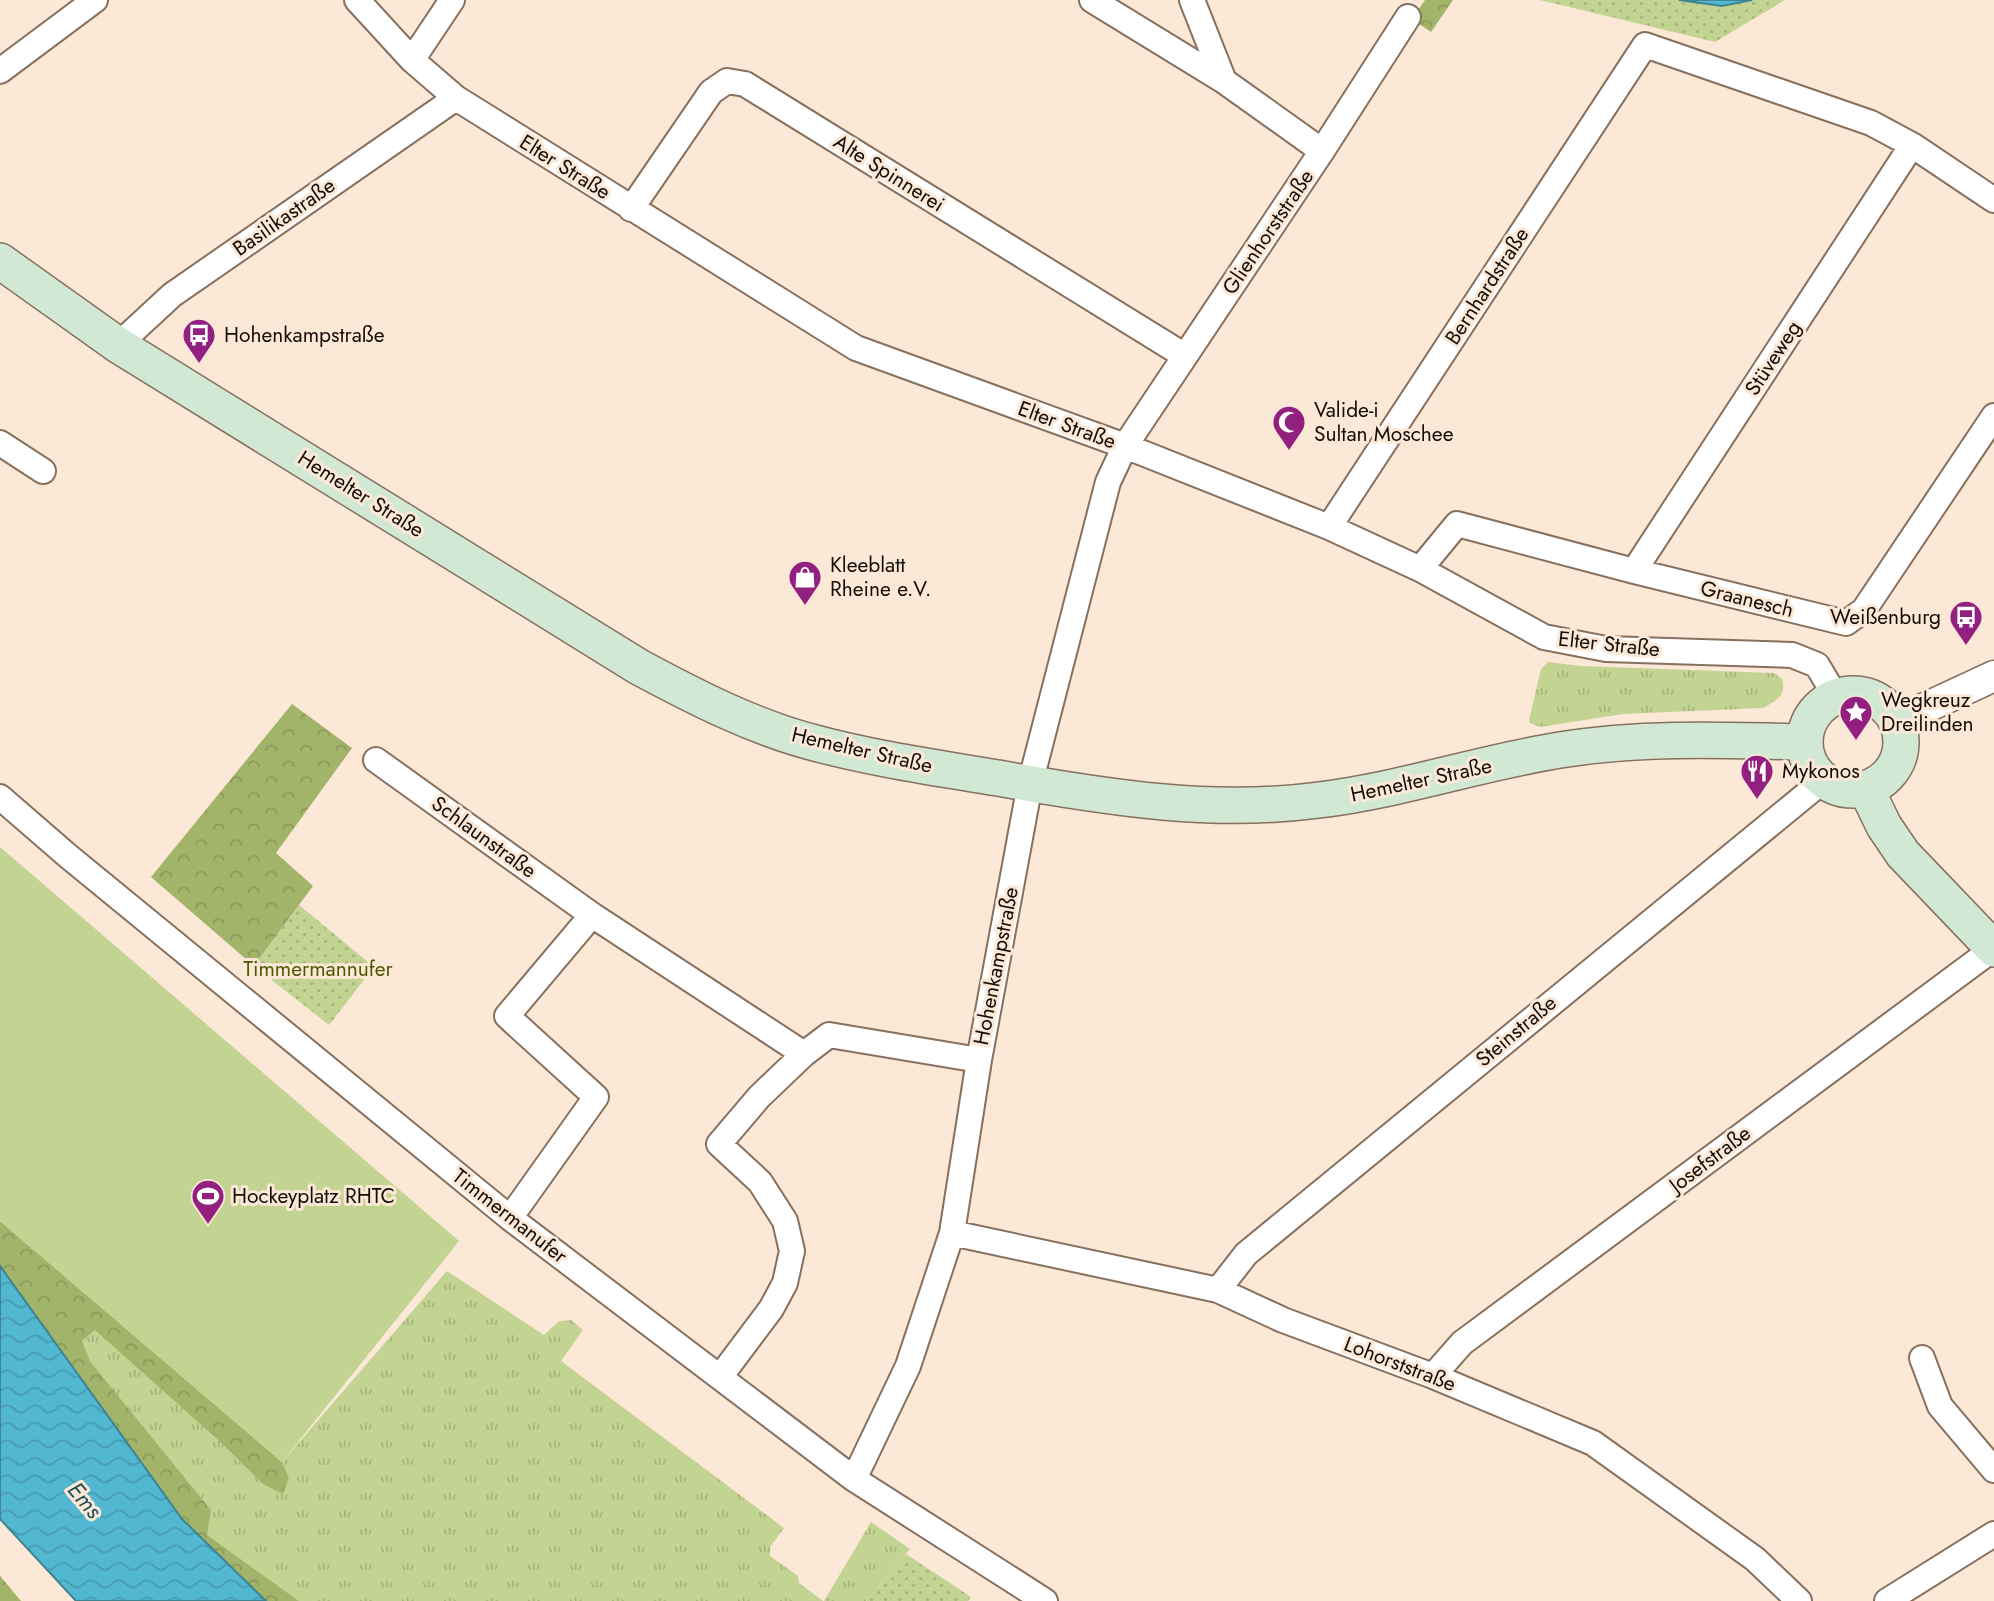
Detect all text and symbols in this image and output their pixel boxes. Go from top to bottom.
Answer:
street label: Elter Straße [514,127,616,207]
street label: Alte Spinnerei [828,127,950,219]
street label: Glienhorststraße [1215,163,1321,301]
street label: Basilikastraße [227,171,341,263]
street label: Bernhardstraße [1438,221,1536,351]
street label: Stüveweg [1738,315,1808,401]
bus stop icon: Hohenkampstraße [180,316,218,365]
place label: Hohenkampstraße [224,320,385,350]
street label: Elter Straße [1014,393,1120,457]
place label: Valide-i Sultan Moschee [1314,395,1454,449]
mosque icon: Valide-i Sultan Moschee [1270,403,1308,452]
street label: Hemelter Straße [292,443,430,545]
place label: Kleeblatt Rheine e.V. [830,550,931,604]
shop icon: Kleeblatt Rheine e.V. [786,558,824,607]
street label: Graanesch [1697,573,1797,625]
bus stop icon: Weißenburg [1947,598,1985,647]
place label: Weißenburg [1830,602,1941,632]
street label: Elter Straße [1557,624,1662,664]
place label: Wegkreuz Dreilinden [1881,685,1974,739]
place icon: Wegkreuz Dreilinden [1837,693,1875,742]
street label: Hemelter Straße [789,719,936,781]
street label: Hemelter Straße [1348,750,1495,810]
restaurant icon: Mykonos [1738,752,1776,801]
place label: Mykonos [1782,756,1860,786]
street label: Schlaunstraße [425,789,543,885]
street label: Hohenkampstraße [966,884,1026,1048]
park label: Timmermannufer [243,954,394,984]
street label: Steinstraße [1469,988,1563,1074]
street label: Josefstraße [1661,1118,1757,1201]
street label: Timmermanufer [446,1162,574,1271]
sports icon: Hockeyplatz RHTC [189,1177,227,1226]
place label: Hockeyplatz RHTC [232,1181,395,1211]
street label: Lohorststraße [1340,1329,1460,1399]
water label: Ems [60,1474,111,1527]

